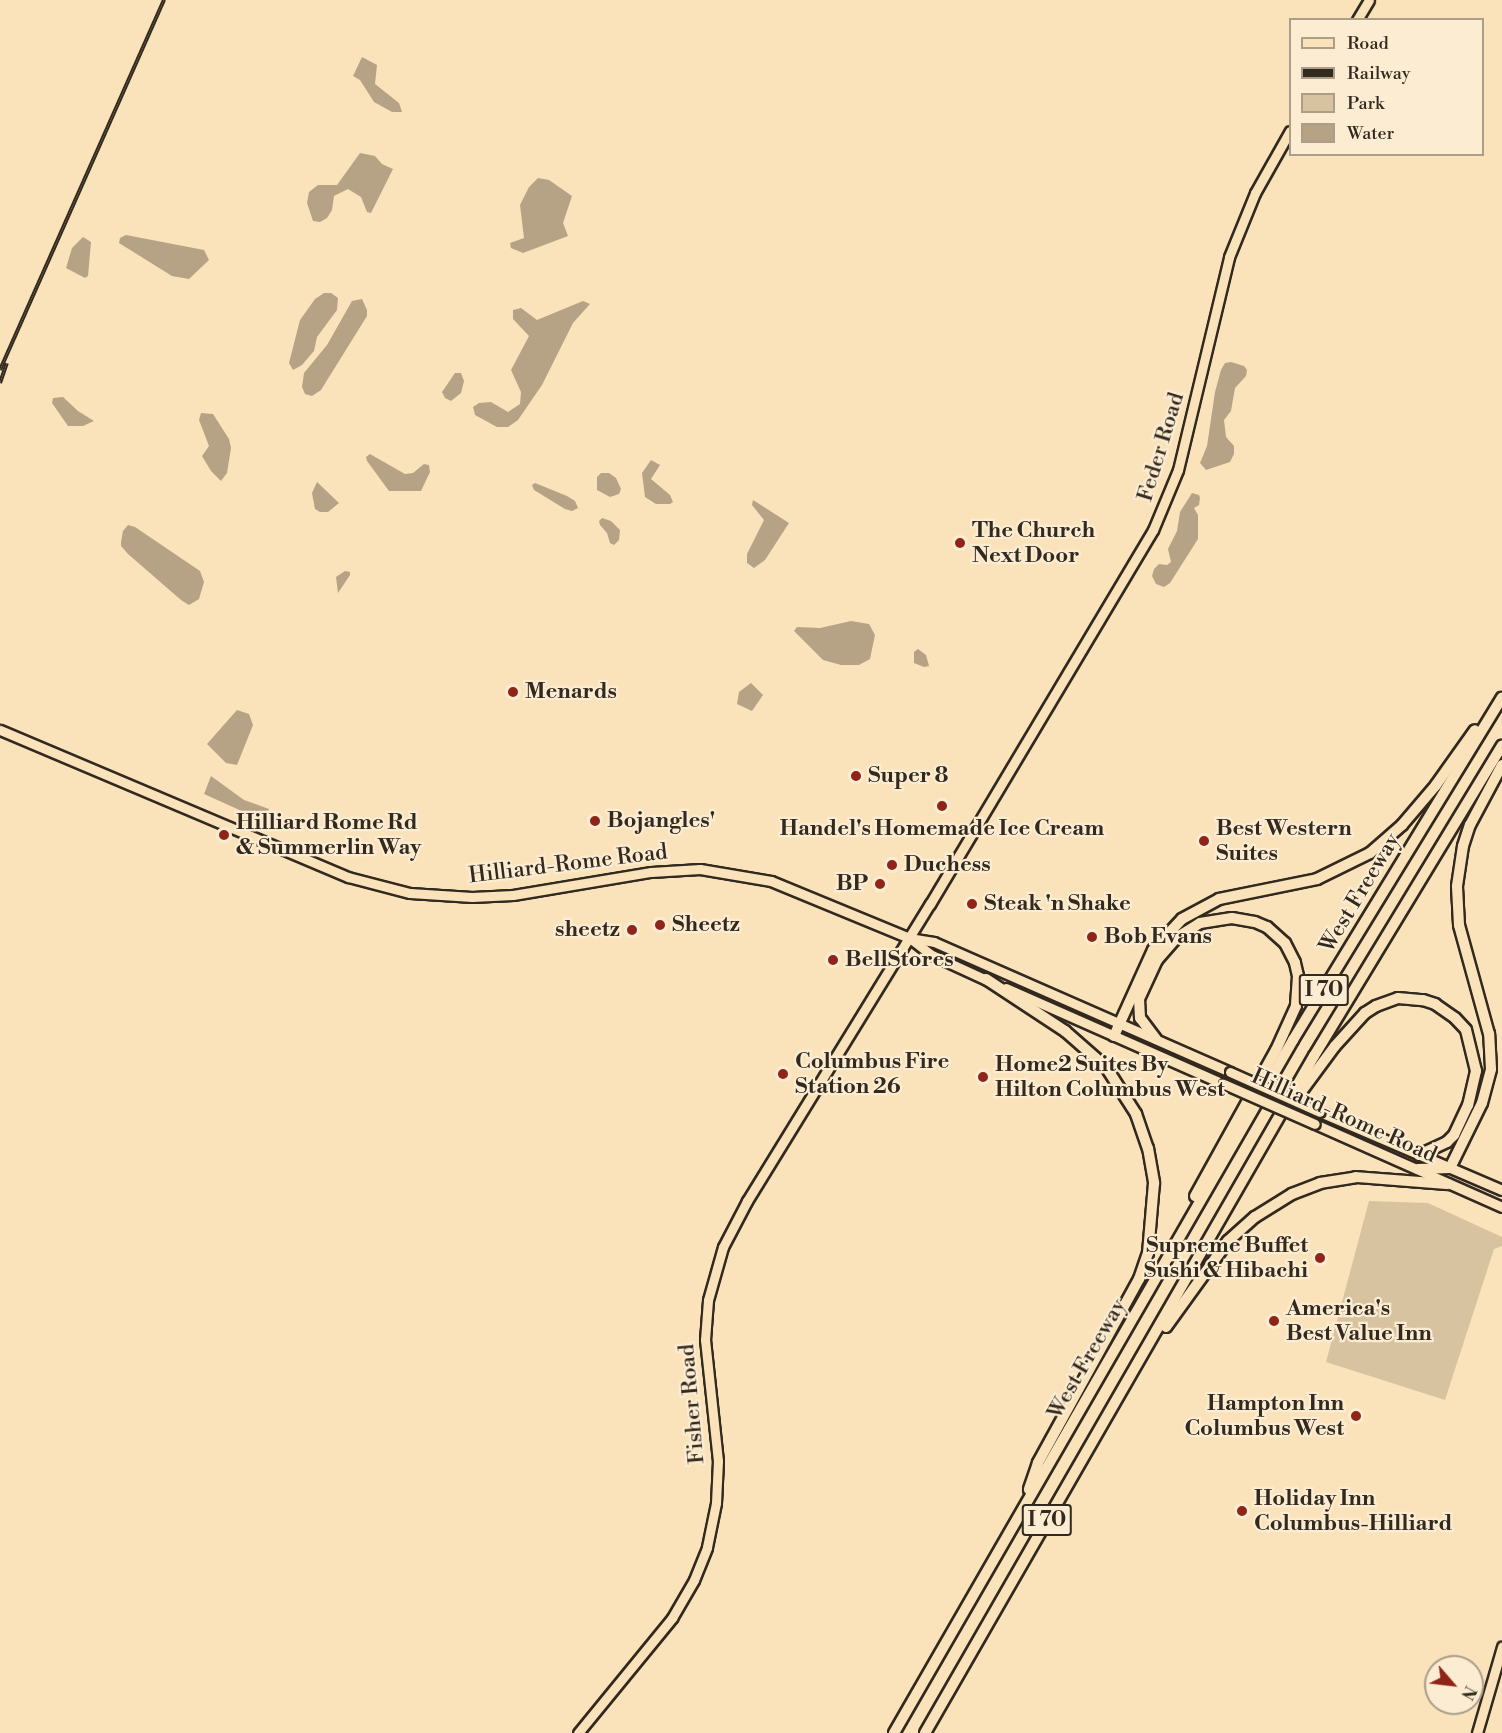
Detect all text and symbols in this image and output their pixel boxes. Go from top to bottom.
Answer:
legend [1289,18,1484,156]
text: Road [1347,32,1389,55]
text: Railway [1347,62,1410,85]
text: Park [1347,92,1384,115]
text: Water [1347,122,1394,145]
street label: Feder Road [1132,389,1190,505]
place label: The Church Next Door [972,517,1095,568]
marker: The Church Next Door [953,536,967,550]
place label: Menards [525,679,617,705]
marker: Menards [506,685,520,699]
place label: Super 8 [868,763,948,789]
marker: Super 8 [849,769,863,783]
marker: Handel's Homemade Ice Cream [935,799,949,813]
place label: Bojangles' [607,808,715,834]
place label: Hilliard Rome Rd & Summerlin Way [236,809,421,860]
marker: Bojangles' [588,814,602,828]
place label: Best Western Suites [1216,815,1352,866]
place label: Handel's Homemade Ice Cream [780,816,1104,842]
marker: Hilliard Rome Rd & Summerlin Way [217,828,231,842]
street label: West Freeway [1314,829,1406,957]
marker: Best Western Suites [1197,834,1211,848]
street label: Hilliard-Rome Road [467,839,669,889]
place label: Duchess [904,852,991,878]
marker: Duchess [885,858,899,872]
place label: BP [836,871,868,897]
marker: BP [873,877,887,891]
place label: Steak 'n Shake [984,891,1131,917]
marker: Steak 'n Shake [965,897,979,911]
place label: Sheetz [672,912,740,938]
place label: sheetz [555,917,620,943]
marker: Sheetz [653,918,667,932]
marker: sheetz [625,923,639,937]
place label: Bob Evans [1104,924,1212,950]
marker: Bob Evans [1085,930,1099,944]
place label: BellStores [845,947,954,973]
marker: BellStores [826,953,840,967]
road number: I 70 [1298,972,1350,1008]
place label: Columbus Fire Station 26 [795,1048,949,1100]
place label: Home2 Suites By Hilton Columbus West [995,1051,1225,1102]
street label: Hilliard-Rome Road [1247,1063,1441,1169]
marker: Columbus Fire Station 26 [776,1067,790,1081]
marker: Home2 Suites By Hilton Columbus West [976,1070,990,1084]
place label: Supreme Buffet Sushi & Hibachi [1144,1232,1308,1284]
marker: Supreme Buffet Sushi & Hibachi [1313,1251,1327,1265]
street label: West Freeway [1042,1294,1132,1424]
place label: America's Best Value Inn [1286,1295,1432,1346]
marker: America's Best Value Inn [1267,1314,1281,1328]
street label: Fisher Road [674,1343,710,1465]
place label: Hampton Inn Columbus West [1184,1390,1344,1442]
marker: Hampton Inn Columbus West [1349,1409,1363,1423]
place label: Holiday Inn Columbus-Hilliard [1254,1485,1452,1536]
road number: I 70 [1022,1502,1072,1538]
marker: Holiday Inn Columbus-Hilliard [1235,1504,1249,1518]
north arrow [1424,1655,1484,1715]
text: N [1456,1682,1480,1703]

